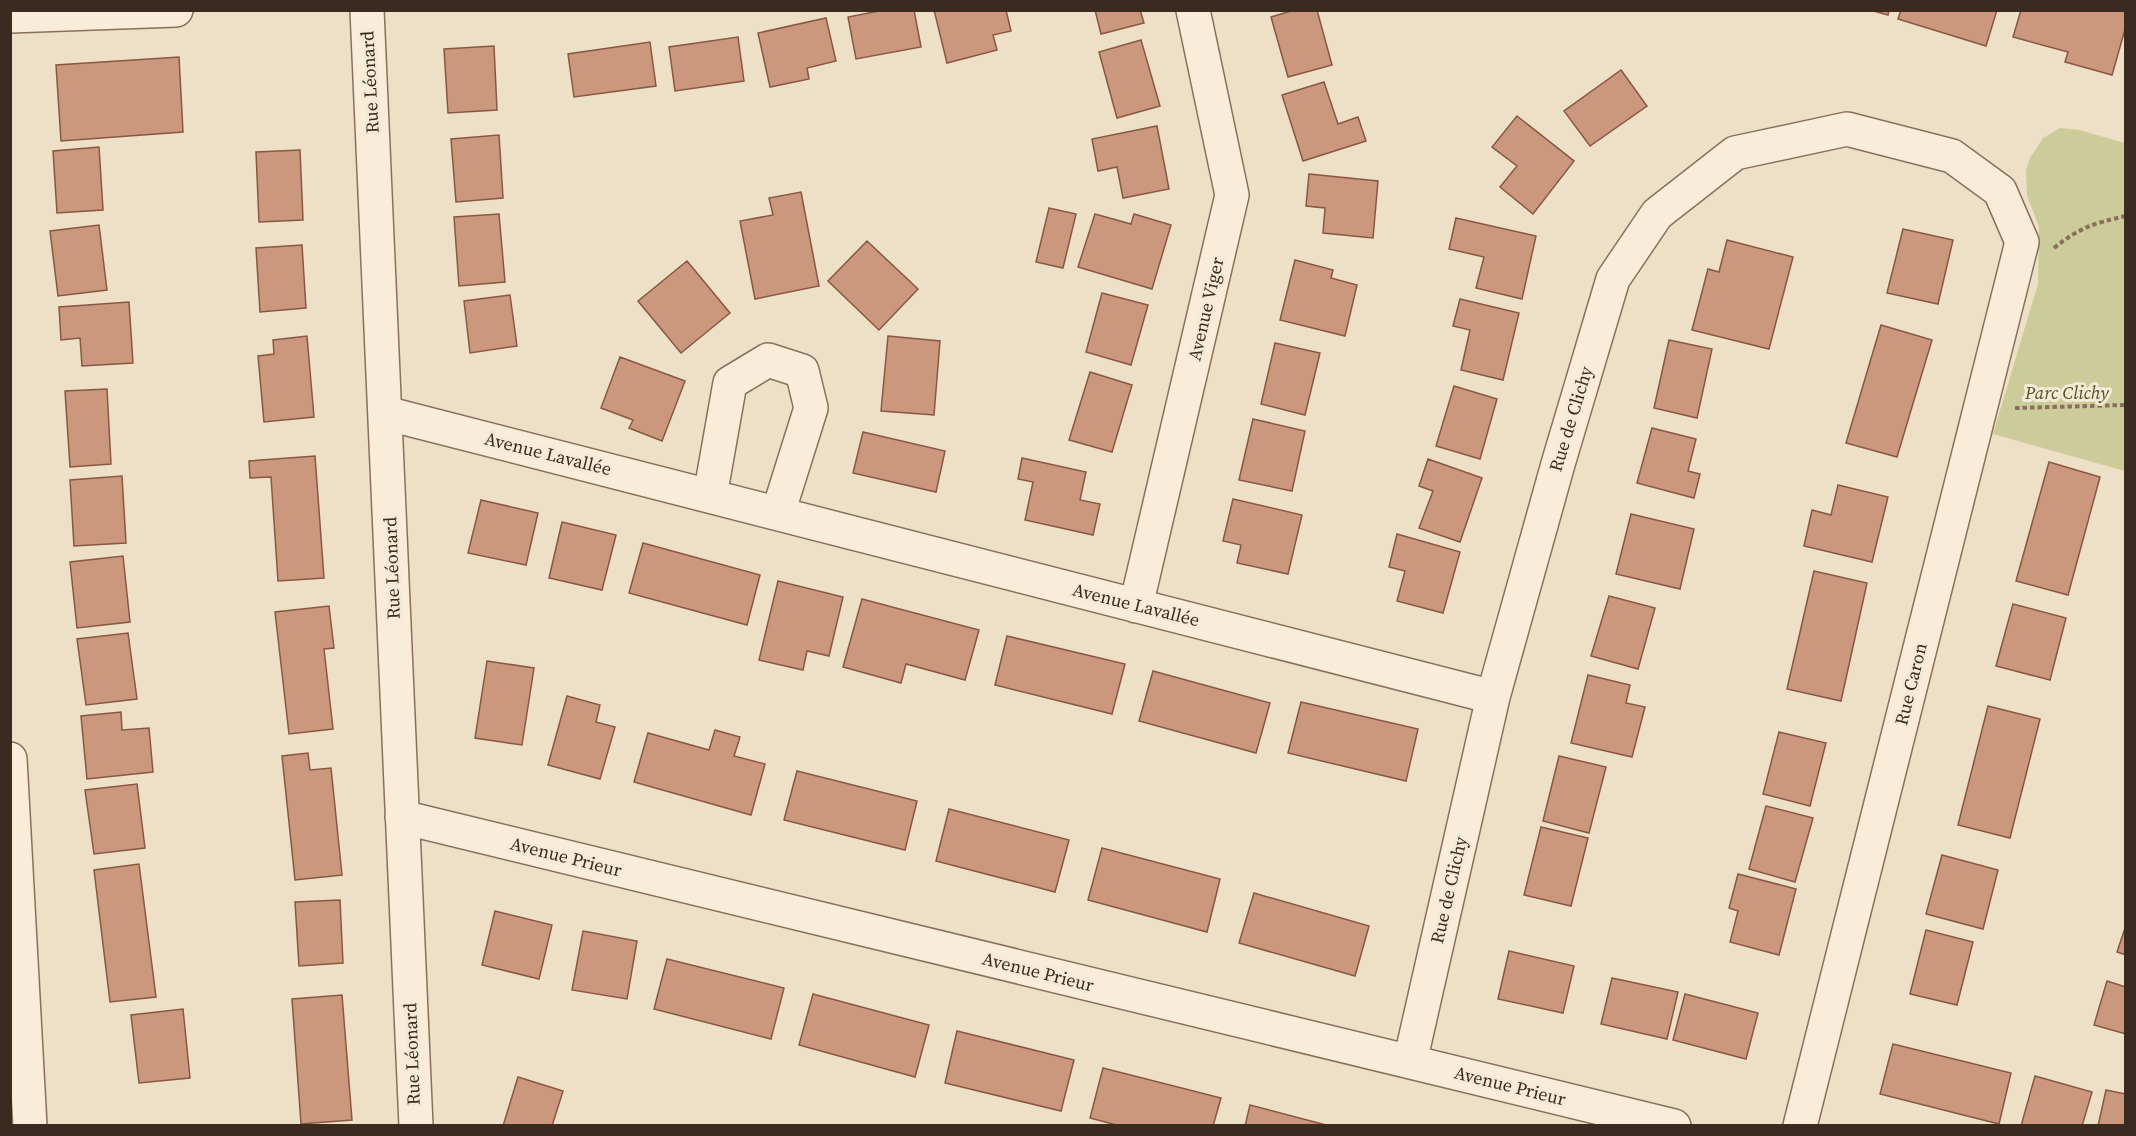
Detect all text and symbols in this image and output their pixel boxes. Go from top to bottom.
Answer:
street label: Rue Léonard [354,30,385,134]
street label: Avenue Viger [1181,254,1230,363]
street label: Rue de Clichy [1543,362,1599,475]
park label: Parc Clichy [2024,380,2109,405]
street label: Avenue Lavallée [482,426,614,481]
street label: Rue Léonard [377,516,406,620]
street label: Avenue Lavallée [1070,577,1202,632]
street label: Rue Caron [1888,640,1933,728]
street label: Avenue Prieur [508,831,625,883]
street label: Rue de Clichy [1424,833,1473,946]
street label: Avenue Prieur [980,946,1097,998]
street label: Rue Léonard [397,1002,426,1106]
street label: Avenue Prieur [1452,1060,1569,1112]

